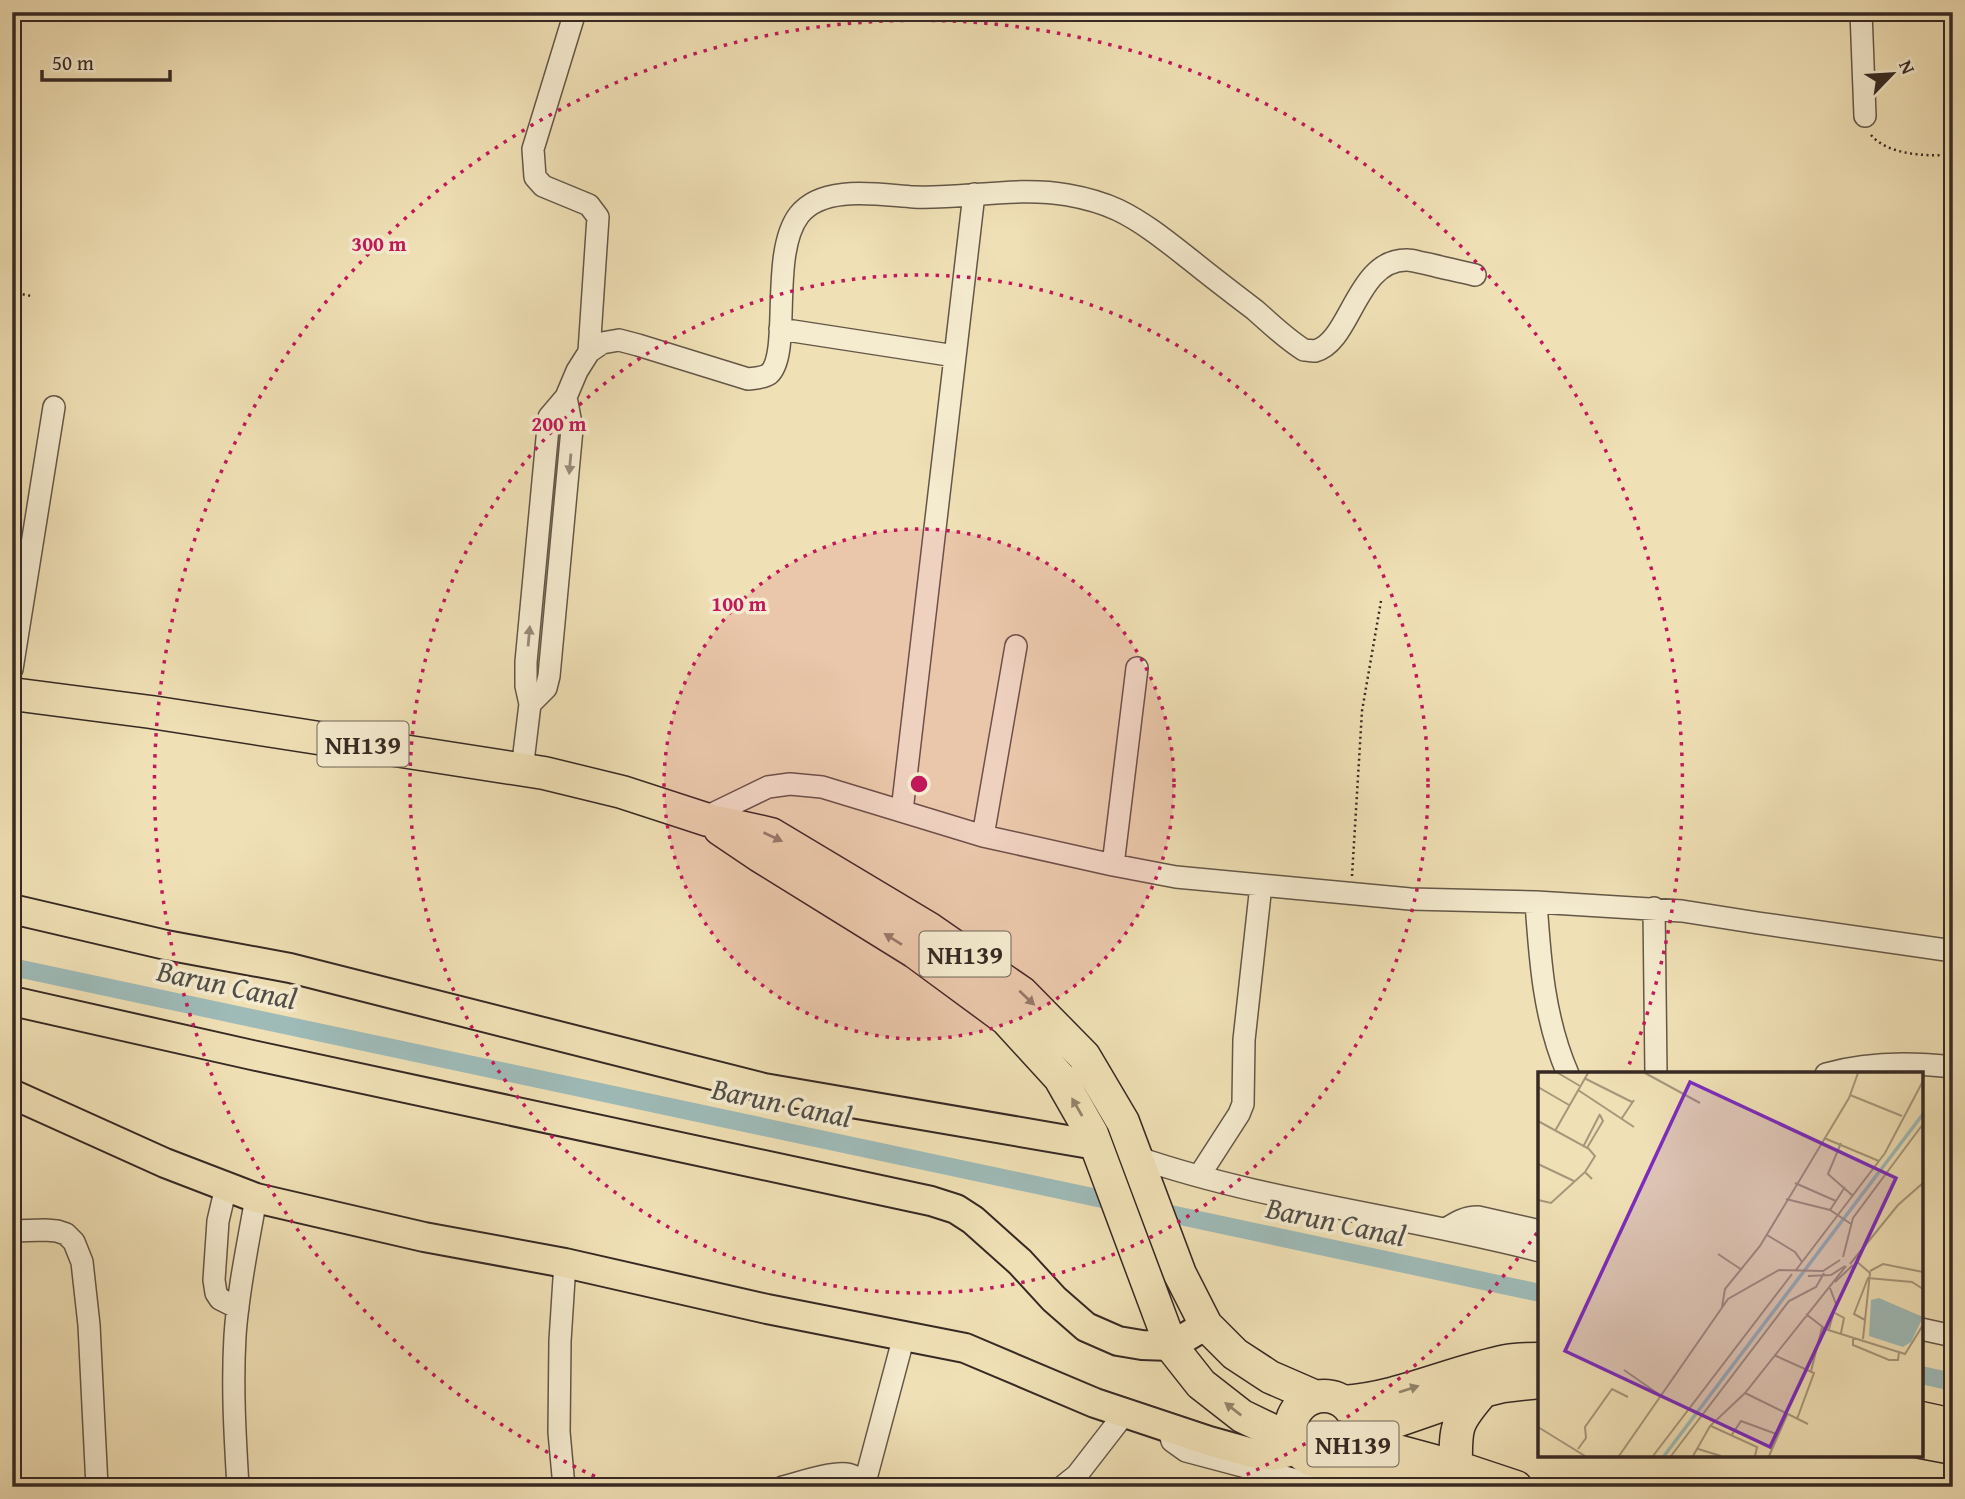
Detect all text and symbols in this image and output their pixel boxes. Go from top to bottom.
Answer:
scale bar [42,38,170,82]
north arrow [1856,38,1926,108]
text: 50 m [52,47,94,78]
text: N [1892,55,1923,79]
text: 300 m [351,228,407,259]
text: 200 m [531,408,587,439]
one-way arrow [564,453,575,475]
text: 100 m [711,588,767,619]
one-way arrow [523,625,534,647]
road number: NH139 [318,722,408,766]
centre of rings [907,772,931,796]
one-way arrow [763,831,783,843]
road number: NH139 [920,931,1010,976]
one-way arrow [884,933,903,946]
water label: Barun Canal [152,948,301,1020]
one-way arrow [1018,990,1035,1006]
water label: Barun Canal [707,1066,856,1138]
inset map [1538,1072,1923,1457]
one-way arrow [1071,1098,1083,1117]
water label: Barun Canal [1261,1185,1410,1257]
one-way arrow [1399,1383,1420,1394]
one-way arrow [1225,1402,1243,1417]
road number: NH139 [1308,1422,1398,1466]

